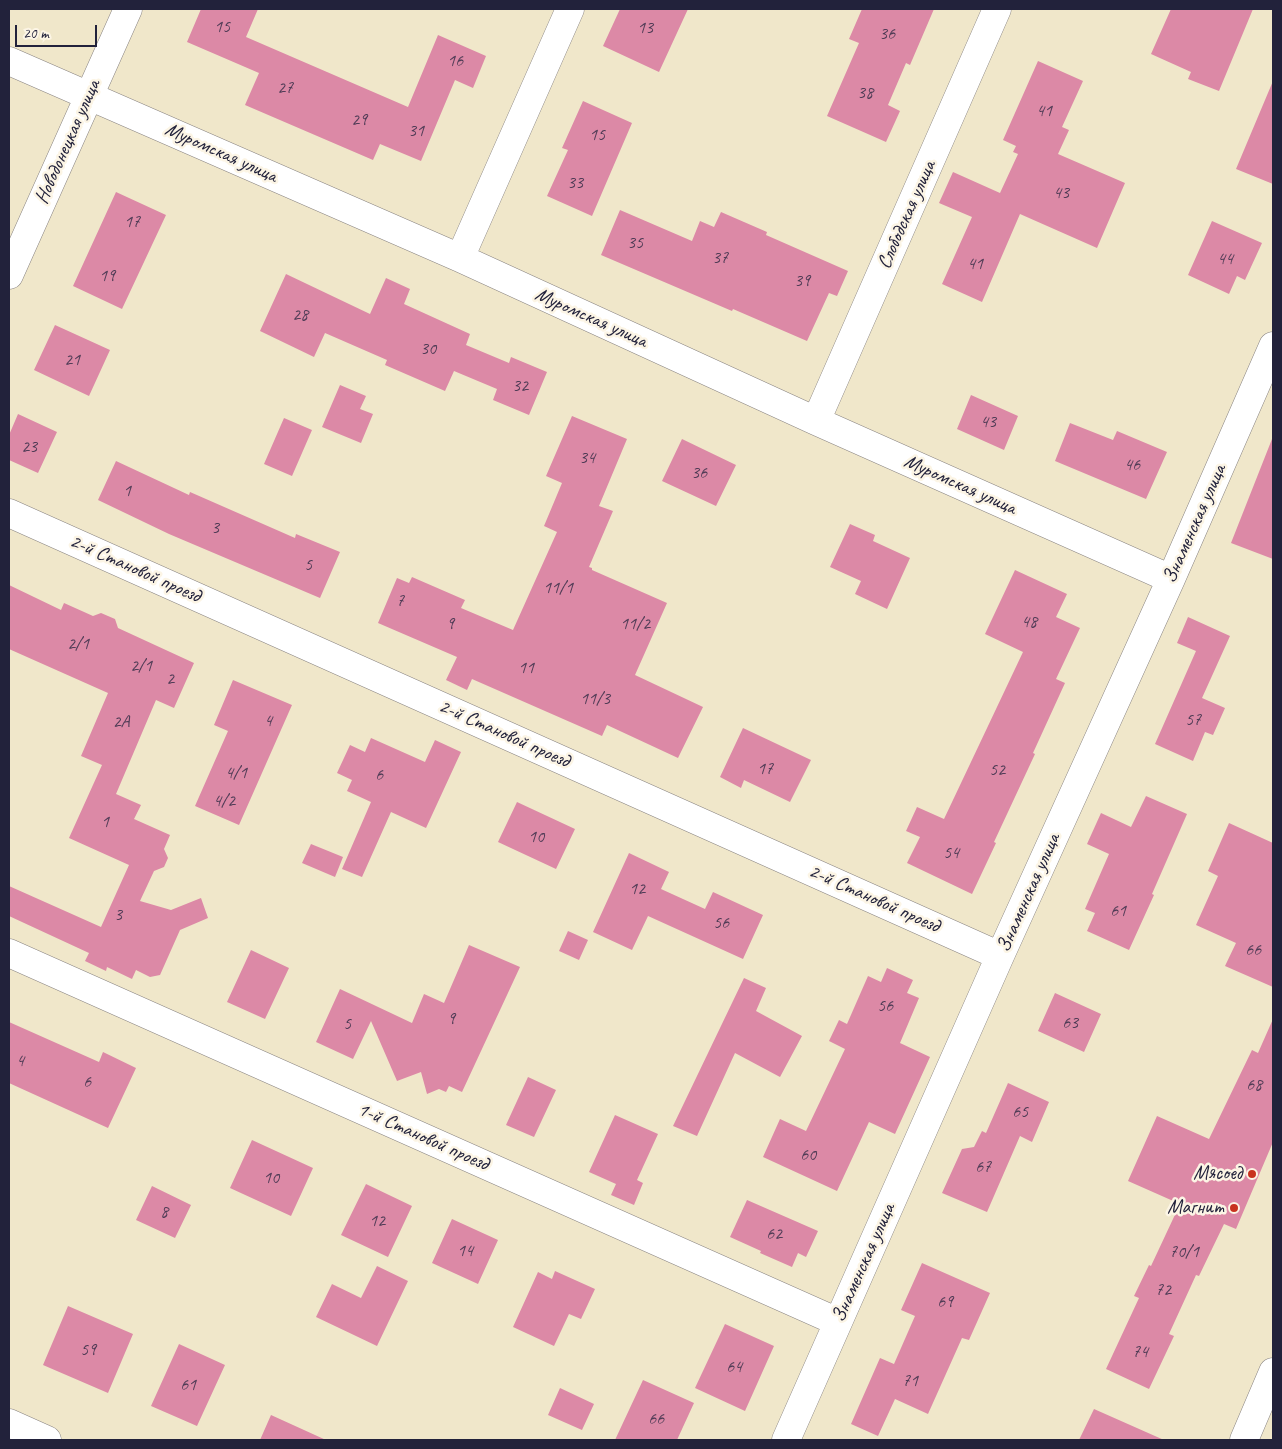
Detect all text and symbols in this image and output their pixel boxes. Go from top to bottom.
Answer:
scale bar [18,15,100,47]
house number: 15 [214,16,230,38]
house number: 13 [637,17,653,39]
house number: 36 [879,23,895,45]
text: 20 m [23,24,49,43]
house number: 16 [447,50,463,72]
street label: Новодонецкая улица [30,76,106,208]
house number: 27 [277,77,293,99]
house number: 38 [857,82,873,104]
house number: 41 [1036,100,1052,122]
house number: 29 [351,109,367,131]
street label: Муромская улица [161,118,281,188]
house number: 31 [408,120,424,142]
house number: 15 [589,124,605,146]
street label: Слободская улица [873,157,941,273]
house number: 33 [567,172,583,194]
house number: 43 [1053,182,1069,204]
house number: 17 [124,211,140,233]
house number: 35 [627,232,643,254]
house number: 37 [712,247,728,269]
house number: 44 [1217,248,1233,270]
house number: 41 [967,253,983,275]
house number: 19 [99,265,115,287]
house number: 39 [794,270,810,292]
street label: Муромская улица [531,283,651,353]
house number: 28 [292,304,308,326]
house number: 30 [420,338,436,360]
house number: 21 [64,349,80,371]
house number: 32 [512,375,528,397]
house number: 43 [980,411,996,433]
house number: 23 [21,436,37,458]
house number: 34 [579,447,595,469]
street label: Муромская улица [900,450,1020,520]
house number: 46 [1124,454,1140,476]
street label: Знаменская улица [1158,461,1232,587]
house number: 36 [691,462,707,484]
house number: 1 [123,480,131,502]
house number: 3 [211,517,219,539]
street label: 2-й Становой проезд [66,529,204,609]
house number: 5 [304,554,312,576]
house number: 11/1 [543,577,573,599]
house number: 7 [396,590,404,612]
house number: 48 [1021,611,1037,633]
house number: 9 [446,613,454,635]
house number: 11/2 [620,613,650,635]
house number: 2/1 [67,633,89,655]
house number: 2/1 [130,655,152,677]
house number: 11 [518,657,534,679]
house number: 2 [166,668,174,690]
house number: 11/3 [580,688,610,710]
street label: 2-й Становой проезд [435,694,573,774]
house number: 57 [1185,709,1201,731]
house number: 4 [264,710,272,732]
house number: 2А [112,711,130,733]
house number: 17 [757,758,773,780]
house number: 52 [989,759,1005,781]
house number: 4/1 [225,762,247,784]
house number: 6 [375,764,383,786]
house number: 4/2 [213,790,235,812]
house number: 1 [101,811,109,833]
house number: 10 [528,826,544,848]
street label: Знаменская улица [992,830,1066,956]
house number: 54 [943,842,959,864]
street label: 2-й Становой проезд [805,859,943,939]
house number: 12 [629,878,645,900]
house number: 61 [1110,900,1126,922]
house number: 3 [114,904,122,926]
house number: 56 [713,912,729,934]
house number: 66 [1245,939,1261,961]
house number: 56 [877,995,893,1017]
house number: 9 [447,1008,455,1030]
house number: 63 [1062,1012,1078,1034]
house number: 5 [343,1013,351,1035]
house number: 4 [16,1050,24,1072]
house number: 6 [83,1071,91,1093]
house number: 68 [1246,1074,1262,1096]
street label: 1-й Становой проезд [354,1097,492,1177]
house number: 65 [1012,1101,1028,1123]
house number: 60 [800,1144,816,1166]
house number: 67 [975,1156,991,1178]
place label: Мясоед [1193,1162,1242,1186]
house number: 10 [263,1167,279,1189]
marker: Мясоед [1246,1168,1258,1180]
place label: Магнит [1167,1196,1224,1220]
street label: Знаменская улица [827,1200,901,1326]
house number: 8 [160,1201,168,1223]
marker: Магнит [1228,1202,1240,1214]
house number: 12 [369,1210,385,1232]
house number: 62 [766,1223,782,1245]
house number: 14 [457,1240,473,1262]
house number: 70/1 [1169,1241,1199,1263]
house number: 72 [1155,1279,1171,1301]
house number: 69 [937,1291,953,1313]
house number: 59 [80,1339,96,1361]
house number: 74 [1132,1341,1148,1363]
house number: 64 [726,1356,742,1378]
house number: 71 [902,1370,918,1392]
house number: 61 [180,1374,196,1396]
house number: 66 [648,1408,664,1430]

